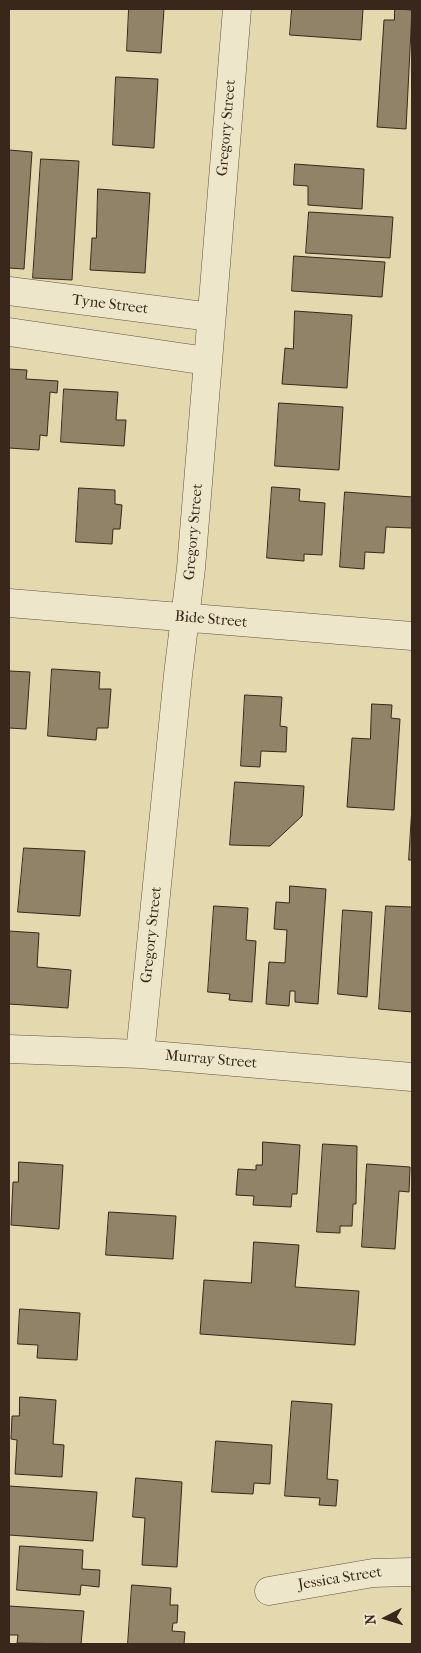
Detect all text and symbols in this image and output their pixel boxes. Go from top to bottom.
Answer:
street label: Gregory Street [214,79,240,177]
street label: Tyne Street [71,291,149,319]
street label: Gregory Street [181,483,207,581]
street label: Bide Street [174,608,248,632]
street label: Gregory Street [138,886,166,984]
street label: Murray Street [164,1047,258,1073]
street label: Jessica Street [297,1564,383,1594]
north arrow [361,1593,411,1643]
text: N [362,1613,379,1625]

